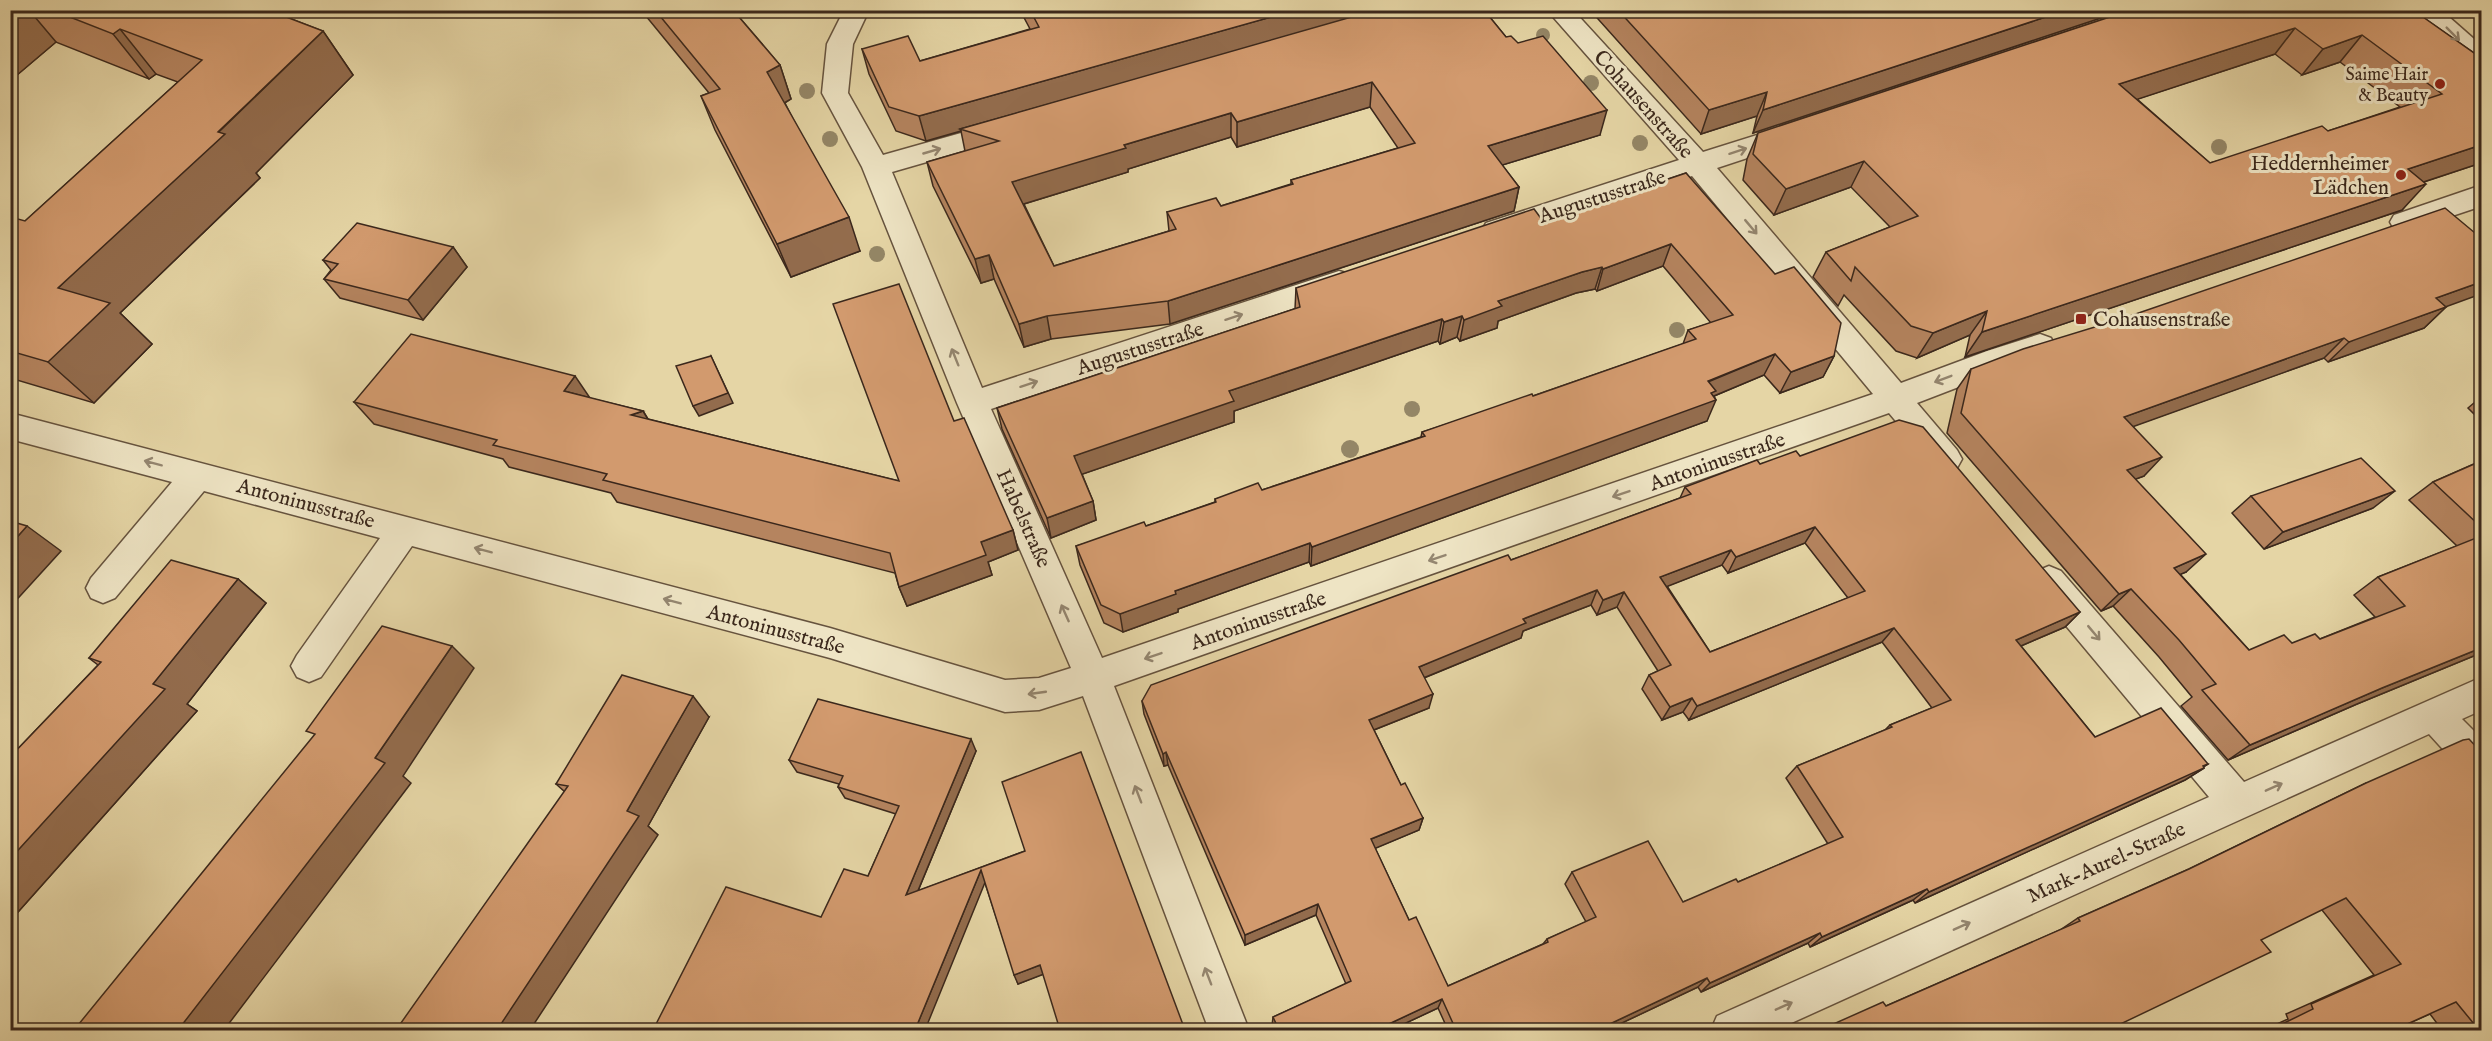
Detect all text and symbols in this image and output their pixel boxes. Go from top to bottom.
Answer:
one-way arrow [2446,27,2461,42]
street label: Cohausenstraße [1587,45,1699,165]
place label: Saime Hair & Beauty [2345,64,2428,108]
marker: Saime Hair & Beauty [2433,77,2447,91]
one-way arrow [923,144,942,156]
one-way arrow [1728,144,1747,155]
place label: Heddernheimer Lädchen [2251,151,2389,202]
street label: Augustusstraße [1535,164,1670,231]
marker: Heddernheimer Lädchen [2394,168,2408,182]
one-way arrow [1744,219,1758,234]
place label: Cohausenstraße [2093,307,2231,334]
one-way arrow [1224,311,1243,322]
marker: Cohausenstraße [2074,312,2088,326]
street label: Augustusstraße [1073,316,1208,383]
one-way arrow [949,348,960,367]
one-way arrow [1934,375,1953,386]
one-way arrow [1019,378,1038,389]
street label: Antoninusstraße [1645,426,1789,499]
one-way arrow [144,456,163,468]
street label: Habelstraße [989,465,1057,573]
street label: Antoninusstraße [233,473,378,536]
one-way arrow [1612,489,1631,500]
one-way arrow [474,544,493,556]
one-way arrow [1428,553,1446,564]
street label: Antoninusstraße [1186,585,1330,658]
one-way arrow [663,594,682,606]
street label: Antoninusstraße [703,599,848,662]
one-way arrow [1059,604,1070,623]
one-way arrow [2087,625,2100,641]
one-way arrow [1144,651,1163,662]
one-way arrow [1027,688,1047,699]
one-way arrow [2265,780,2283,791]
one-way arrow [1132,785,1143,804]
street label: Mark-Aurel-Straße [2023,816,2190,910]
one-way arrow [1952,920,1970,932]
one-way arrow [1202,967,1213,986]
one-way arrow [1775,1000,1793,1011]

